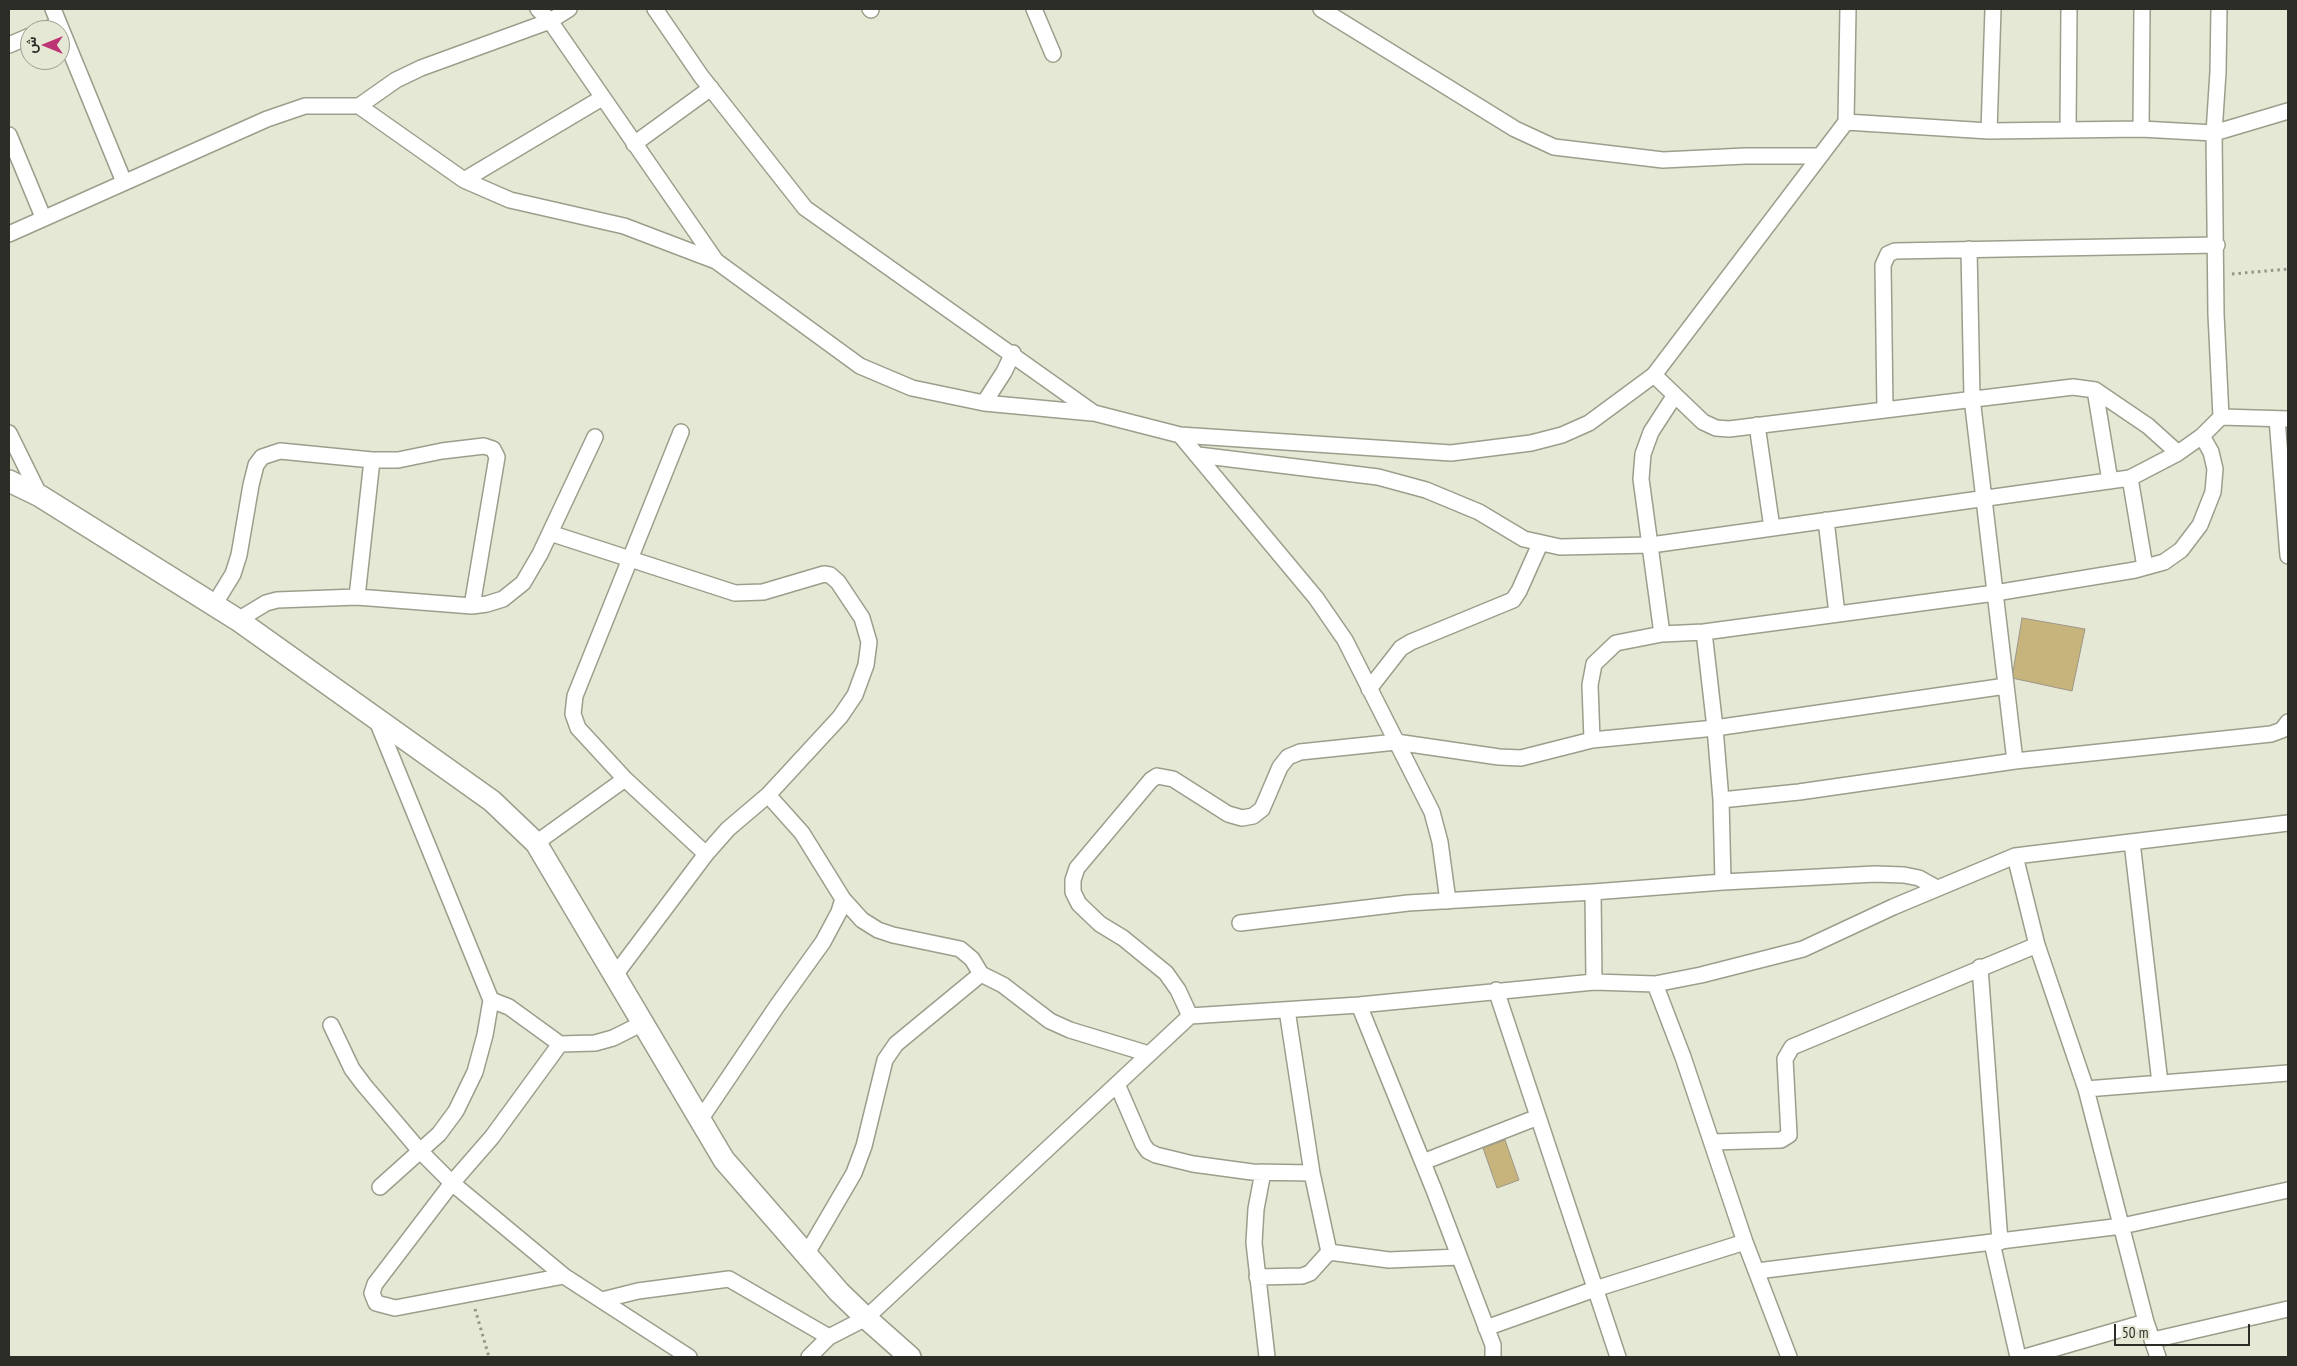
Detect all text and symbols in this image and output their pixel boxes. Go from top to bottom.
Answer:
north arrow [20,20,70,70]
text: ش [22,37,40,53]
scale bar [2117,1314,2253,1346]
text: 50 m [2122,1323,2148,1342]

